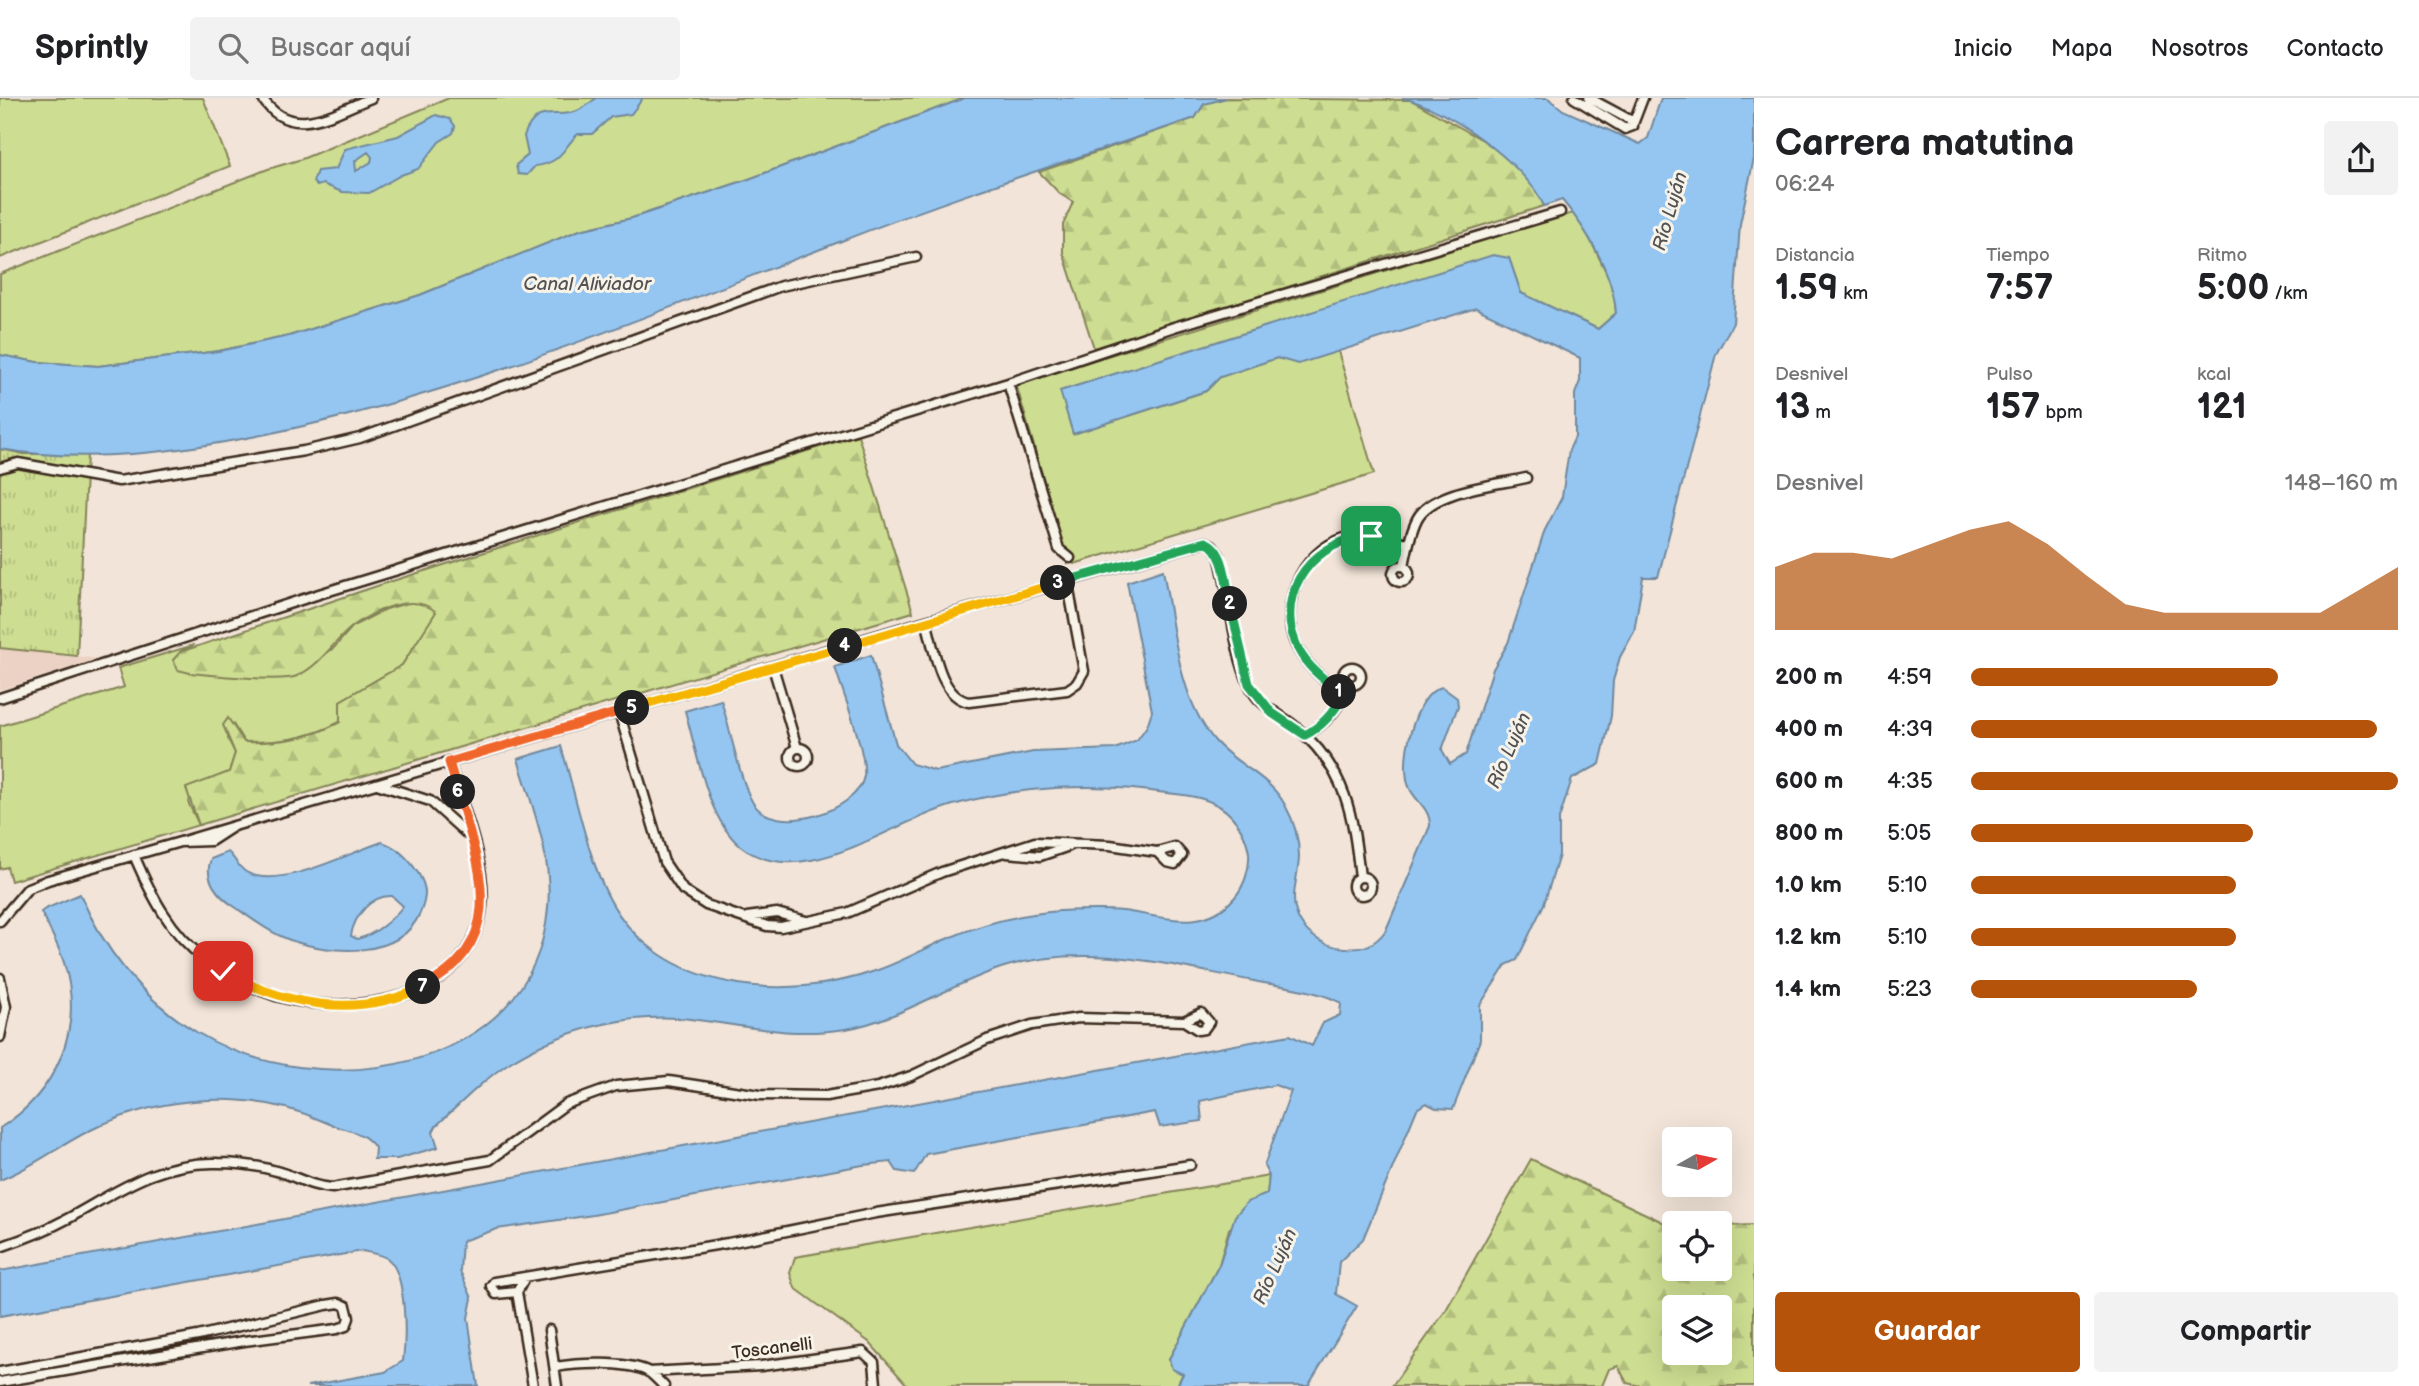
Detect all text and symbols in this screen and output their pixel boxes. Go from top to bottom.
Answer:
search box [190,17,680,80]
text: Sprintly [35,28,148,68]
icon: search [214,29,252,67]
text: Buscar aquí [270,33,411,64]
text: Inicio [1954,34,2013,63]
text: Mapa [2051,34,2113,63]
text: Nosotros [2151,34,2248,63]
text: Contacto [2286,34,2384,63]
text: Carrera matutina [1775,121,2075,166]
button: share [2324,121,2398,195]
water label: Río Luján [1648,169,1693,253]
text: 06:24 [1775,170,1834,198]
text: Distancia [1775,244,1855,267]
text: Tiempo [1986,244,2050,267]
text: Ritmo [2197,244,2247,267]
text: 1.59 [1775,267,1838,310]
text: 7:57 [1986,267,2053,310]
text: 5:00 [2197,267,2269,310]
water label: Canal Aliviador [523,273,652,296]
text: km [1838,282,1868,305]
text: /km [2269,282,2308,305]
text: Desnivel [1775,363,1848,386]
text: Pulso [1986,363,2033,386]
text: kcal [2197,363,2231,386]
text: 13 [1775,386,1810,429]
text: 157 [1986,386,2040,429]
text: 121 [2197,386,2247,429]
text: m [1810,401,1831,424]
text: bpm [2040,401,2083,424]
text: Desnivel [1775,469,1864,497]
text: 148–160 m [2285,469,2398,497]
pin [1341,506,1401,566]
icon: arrive [1352,517,1390,555]
pin: 3 [1040,566,1076,601]
text: 3 [1052,571,1063,594]
pin: 2 [1212,587,1248,622]
text: 2 [1224,592,1235,615]
pin: 4 [828,628,862,664]
text: 4 [839,634,850,657]
text: 200 m [1775,663,1843,691]
text: 4:59 [1887,663,1932,691]
pin: 1 [1322,674,1356,710]
text: 1 [1335,680,1343,703]
pin: 5 [614,690,650,726]
text: 5 [626,696,637,719]
water label: Río Luján [1482,709,1536,792]
text: 400 m [1775,715,1843,743]
text: 4:39 [1887,715,1933,743]
text: 600 m [1775,767,1843,795]
text: 4:35 [1887,767,1933,795]
pin: 6 [440,774,476,810]
text: 6 [452,780,463,803]
text: 800 m [1775,819,1843,847]
text: 5:05 [1887,819,1932,847]
text: 1.0 km [1775,871,1842,899]
text: 5:10 [1887,871,1927,899]
text: 1.2 km [1775,923,1841,951]
text: 5:10 [1887,923,1927,951]
pin [193,941,253,1001]
icon: check [204,952,242,990]
pin: 7 [406,970,440,1004]
text: 7 [417,975,428,998]
text: 1.4 km [1775,975,1841,1003]
text: 5:23 [1887,975,1932,1003]
north arrow [1662,1127,1732,1197]
map controls [1662,1127,1732,1365]
button: locate [1662,1211,1732,1281]
water label: Río Luján [1248,1225,1302,1308]
button: Guardar [1775,1292,2080,1372]
button: Compartir [2094,1292,2398,1372]
button: layers [1662,1295,1732,1365]
street label: Toscanelli [731,1333,813,1364]

